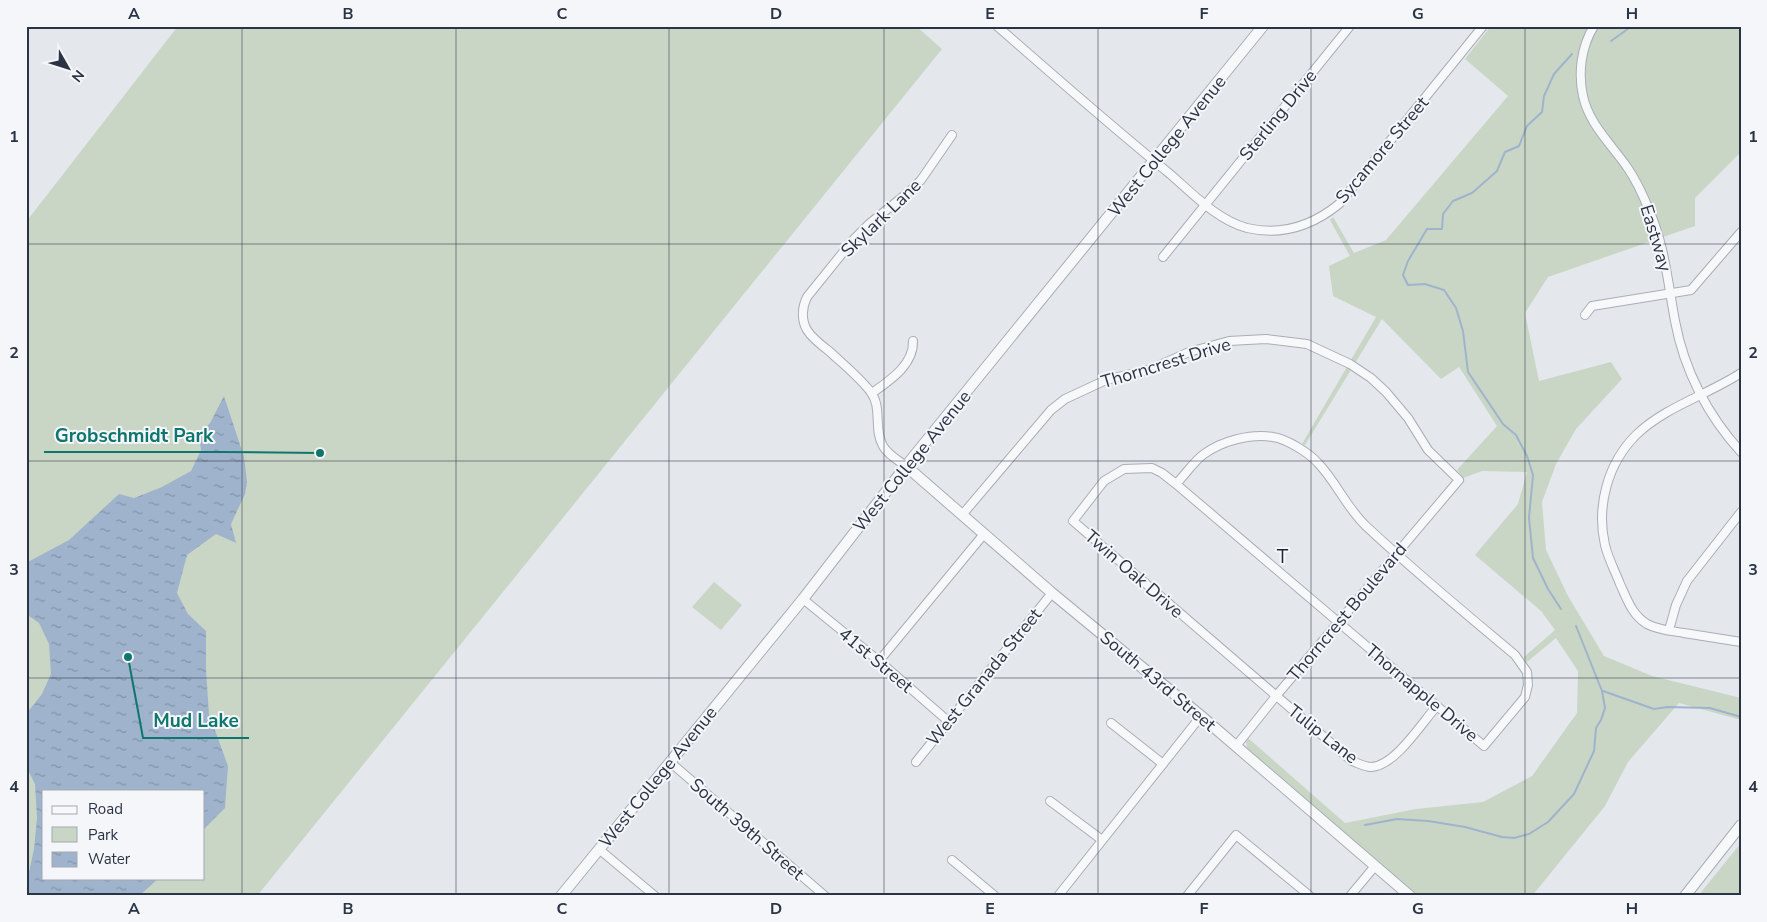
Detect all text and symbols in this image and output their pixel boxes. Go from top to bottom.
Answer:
text: A [128,3,140,25]
text: B [342,3,354,25]
text: C [557,3,568,25]
text: D [770,3,782,25]
text: E [985,3,995,25]
text: F [1200,3,1209,25]
text: G [1412,3,1424,25]
text: H [1626,3,1638,25]
north arrow [42,42,92,92]
street label: Sterling Drive [1234,64,1322,166]
text: N [67,66,88,86]
street label: West College Avenue [1102,70,1232,222]
street label: Sycamore Street [1330,91,1434,209]
text: 1 [9,126,19,148]
text: 1 [1748,126,1758,148]
street label: Skylark Lane [836,174,926,262]
street label: Eastway [1635,202,1678,275]
street label: Thorncrest Drive [1098,332,1234,394]
text: 2 [9,342,19,364]
text: 2 [1748,342,1758,364]
street label: West College Avenue [847,385,977,537]
callout: Grobschmidt Park [44,418,223,452]
text: Grobschmidt Park [55,423,214,449]
street label: Twin Oak Drive [1080,524,1188,624]
street label: Thorncrest Boulevard [1282,538,1412,686]
district label: T [1277,544,1289,570]
text: 3 [9,559,19,581]
text: 3 [1748,559,1758,581]
street label: West Granada Street [921,603,1047,751]
street label: 41st Street [834,622,919,699]
street label: South 43rd Street [1095,625,1222,737]
street label: Thornapple Drive [1361,639,1483,747]
street label: Tulip Lane [1283,699,1363,769]
street label: West College Avenue [593,701,723,853]
callout: Mud Lake [143,704,249,738]
text: Mud Lake [153,708,239,734]
street label: South 39th Street [685,773,810,886]
text: 4 [9,776,19,798]
text: 4 [1748,776,1758,798]
legend [42,790,205,880]
text: Road [88,799,123,819]
text: Park [88,825,118,845]
text: Water [88,849,131,869]
text: A [128,898,140,920]
text: B [342,898,354,920]
text: C [557,898,568,920]
text: D [770,898,782,920]
text: E [985,898,995,920]
text: F [1200,898,1209,920]
text: G [1412,898,1424,920]
text: H [1626,898,1638,920]

